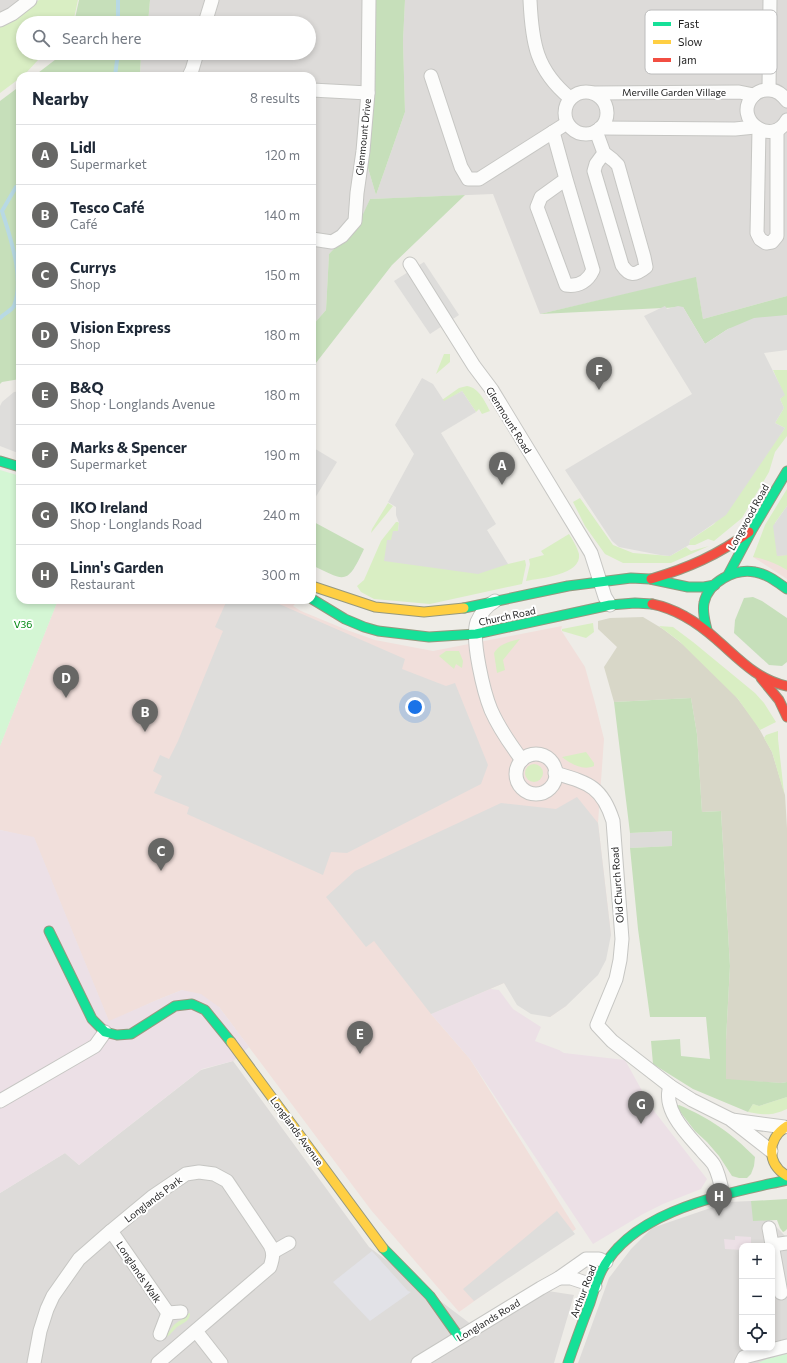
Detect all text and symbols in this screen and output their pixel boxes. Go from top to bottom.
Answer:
legend [645,10,777,74]
search box [16,16,316,60]
text: Fast [678,17,700,30]
icon: search [30,27,52,49]
text: Search here [62,29,141,47]
text: Slow [678,35,703,48]
text: Jam [678,53,697,67]
street label: Merville Garden Village [622,86,726,98]
text: Nearby [32,88,89,109]
text: 8 results [250,90,300,106]
street label: Glenmount Drive [353,98,373,176]
text: Lidl [70,138,96,156]
text: A [40,147,50,163]
text: 120 m [265,147,300,163]
text: Supermarket [70,156,147,172]
text: Tesco Café [70,198,145,216]
text: B [41,207,49,223]
text: 140 m [264,207,300,223]
text: Café [70,216,97,232]
text: Currys [70,258,116,276]
text: C [41,267,49,283]
text: 150 m [265,267,300,283]
text: Shop [70,276,101,292]
text: Vision Express [70,318,171,336]
text: D [40,327,50,343]
text: 180 m [264,327,300,343]
text: Shop [70,336,101,352]
pin: F [586,357,612,390]
text: B&Q [70,378,104,396]
street label: Glenmount Road [484,384,534,456]
text: E [41,387,49,403]
text: 180 m [264,387,300,403]
text: Shop · Longlands Avenue [70,396,215,412]
text: Marks & Spencer [70,438,187,456]
text: F [41,447,49,463]
text: 190 m [264,447,300,463]
pin: A [489,452,515,485]
text: Supermarket [70,456,147,472]
street label: Longwood Road [725,482,771,552]
text: IKO Ireland [70,498,148,516]
text: G [40,507,50,523]
text: 240 m [263,507,300,523]
text: Shop · Longlands Road [70,516,202,532]
text: Linn's Garden [70,558,164,576]
text: H [40,567,50,583]
text: 300 m [262,567,300,583]
text: Restaurant [70,576,135,592]
street label: Church Road [477,604,537,628]
park label: V36 [14,618,32,630]
pin: D [53,665,79,698]
your location [405,697,425,717]
pin: B [132,699,158,732]
pin: C [148,838,174,871]
street label: Old Church Road [608,846,626,923]
pin: E [347,1021,373,1054]
pin: G [628,1091,654,1124]
street label: Longlands Avenue [268,1094,326,1168]
street label: Longlands Park [122,1173,185,1225]
pin: H [706,1183,732,1216]
street label: Longlands Walk [114,1239,164,1305]
map controls [739,1243,775,1351]
button: + [739,1243,775,1279]
street label: Arthur Road [567,1263,599,1319]
button: − [739,1279,775,1315]
street label: Longlands Road [454,1296,522,1344]
button: locate [739,1315,775,1351]

